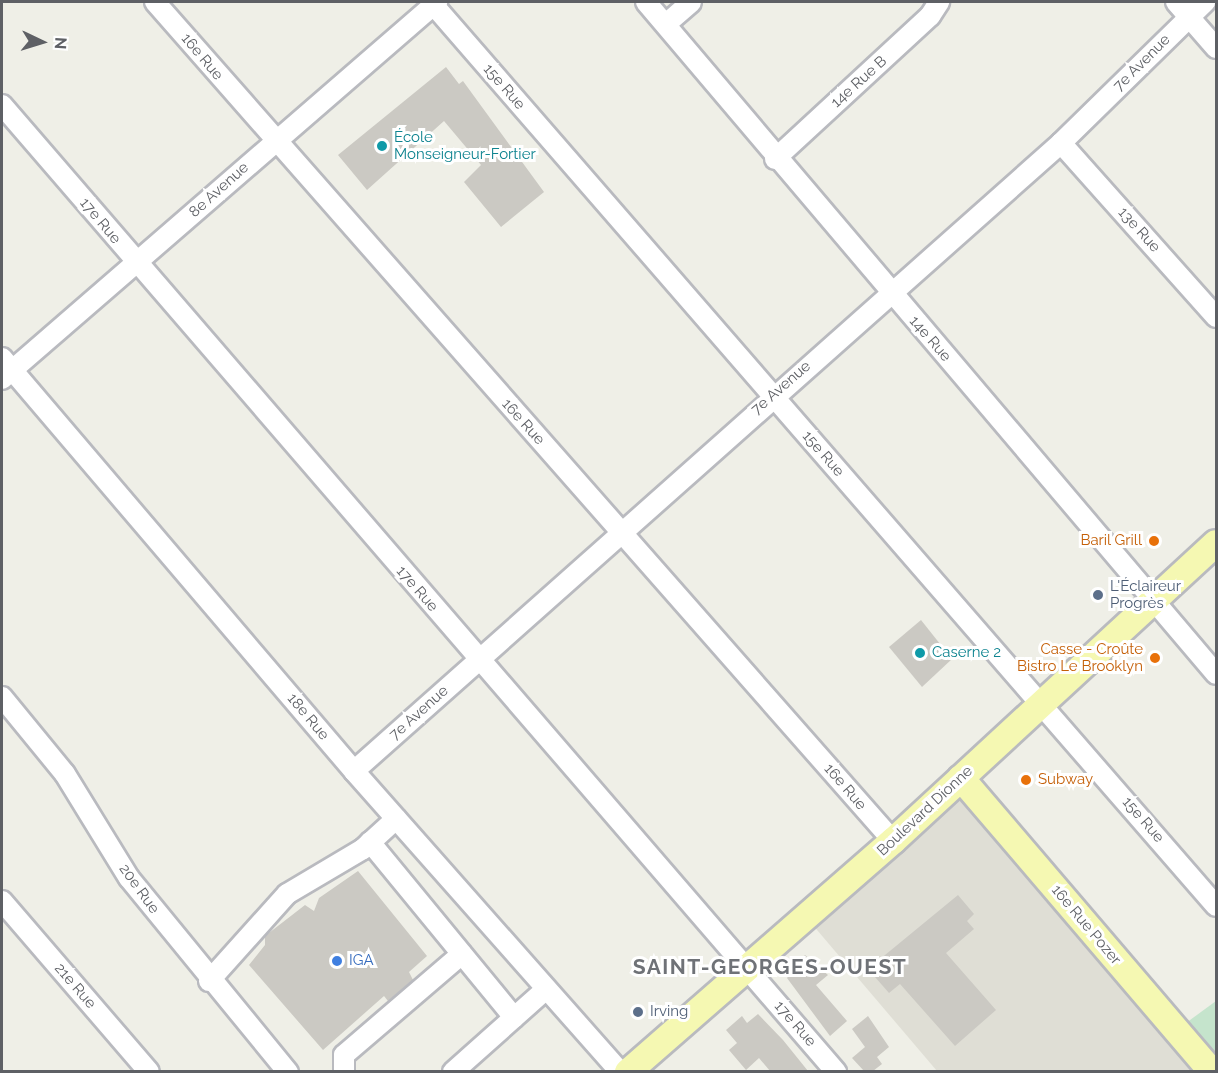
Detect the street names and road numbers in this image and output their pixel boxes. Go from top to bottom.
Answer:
street label: 16e Rue [177,30,227,84]
street label: 7e Avenue [1110,31,1174,95]
street label: 14e Rue B [828,52,890,112]
street label: 15e Rue [479,60,529,114]
street label: 8e Avenue [185,159,253,221]
street label: 17e Rue [76,194,124,248]
street label: 13e Rue [1114,204,1164,256]
street label: 14e Rue [905,312,955,366]
street label: 7e Avenue [747,357,815,419]
street label: 16e Rue [498,395,548,449]
street label: 15e Rue [798,427,848,481]
street label: 17e Rue [392,563,442,615]
street label: 7e Avenue [386,682,452,744]
street label: 18e Rue [283,690,333,744]
street label: 16e Rue [820,760,870,814]
street label: Boulevard Dionne [874,762,976,860]
street label: 15e Rue [1118,793,1168,847]
street label: 20e Rue [115,861,163,917]
street label: 16e Rue Pozer [1047,881,1125,969]
street label: 21e Rue [50,960,100,1012]
street label: 17e Rue [770,998,820,1050]

